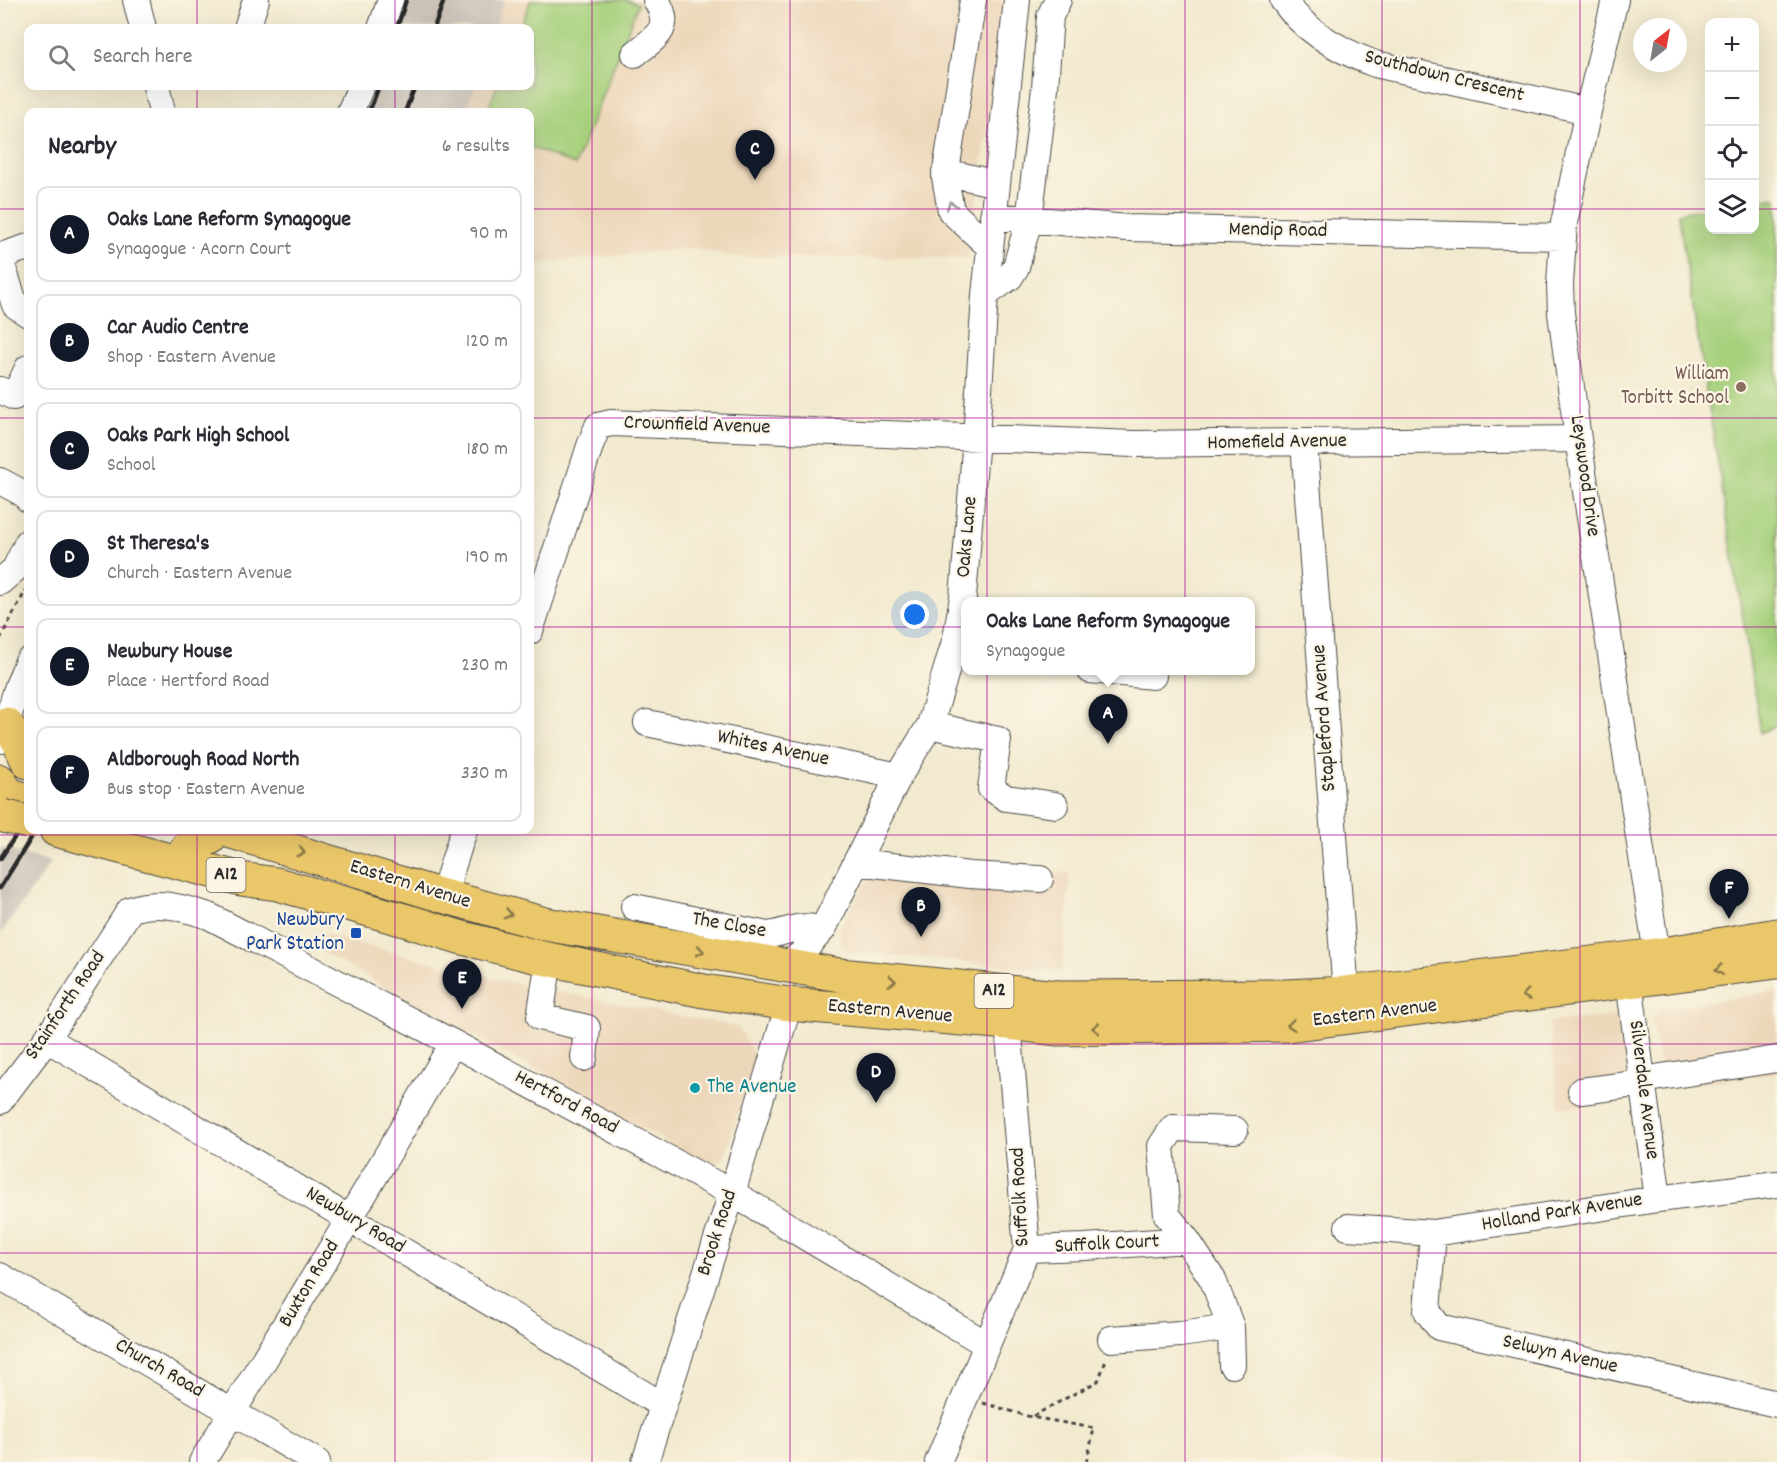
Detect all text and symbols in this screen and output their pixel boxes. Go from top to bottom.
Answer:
north arrow [1633,18,1687,72]
map controls [1705,18,1759,234]
button: + [1705,18,1759,72]
search box [24,24,534,90]
icon: search [45,41,78,74]
text: Search here [93,42,192,73]
street label: Southdown Crescent [1361,43,1527,111]
button: − [1705,72,1759,126]
button: locate [1705,126,1759,180]
text: Nearby [48,129,116,166]
pin: C [736,130,774,180]
text: 6 results [442,133,510,161]
button: layers [1705,180,1759,234]
one-way arrow [946,200,959,210]
text: Oaks Lane Reform Synagogue [107,205,351,236]
street label: Mendip Road [1228,215,1328,247]
text: A [64,220,75,248]
text: 90 m [470,220,508,248]
text: Synagogue · Acorn Court [107,236,291,264]
text: Car Audio Centre [107,313,249,344]
text: B [65,328,74,356]
text: 120 m [466,328,508,356]
text: Shop · Eastern Avenue [107,344,276,372]
place label: William Torbitt School [1621,360,1729,414]
marker: William Torbitt School [1734,380,1748,394]
street label: Crownfield Avenue [623,408,771,444]
street label: Leyswood Drive [1561,413,1607,539]
text: Oaks Park High School [107,421,289,452]
street label: Homefield Avenue [1207,427,1347,459]
text: C [65,436,74,464]
text: 180 m [466,436,508,464]
text: School [107,452,156,480]
street label: Oaks Lane [950,495,986,579]
text: St Theresa's [107,529,209,560]
text: D [64,544,75,572]
text: 190 m [465,544,508,572]
text: Church · Eastern Avenue [107,560,292,588]
popup [961,597,1255,675]
your location [900,600,929,629]
text: Oaks Lane Reform Synagogue [986,607,1230,638]
text: Newbury House [107,637,232,668]
text: Synagogue [986,638,1065,666]
street label: Stapleford Avenue [1305,643,1345,793]
text: E [65,652,74,680]
text: 230 m [461,652,508,680]
text: Place · Hertford Road [107,668,269,696]
pin: A [1088,694,1128,744]
street label: Whites Avenue [714,723,832,775]
text: Aldborough Road North [107,745,299,776]
text: F [65,760,74,788]
text: 330 m [461,760,508,788]
text: Bus stop · Eastern Avenue [107,776,305,804]
one-way arrow [295,845,306,857]
street label: Eastern Avenue [346,852,474,918]
road number: A12 [206,858,246,892]
pin: F [1710,870,1748,919]
pin: B [902,888,940,937]
street label: The Close [690,905,768,947]
place label: Newbury Park Station [246,906,344,960]
one-way arrow [502,907,513,919]
marker: Newbury Park Station [349,926,363,940]
one-way arrow [694,944,704,957]
street label: Stainforth Road [18,945,114,1067]
pin: E [442,960,482,1009]
one-way arrow [1714,963,1724,975]
one-way arrow [888,974,897,986]
road number: A12 [974,974,1014,1008]
one-way arrow [1521,988,1530,1000]
street label: Eastern Avenue [1311,991,1439,1037]
street label: Eastern Avenue [826,992,954,1032]
one-way arrow [1286,1018,1295,1031]
street label: Silverdale Avenue [1620,1019,1666,1161]
one-way arrow [1091,1022,1100,1034]
pin: D [856,1054,896,1103]
street label: Hertford Road [509,1063,623,1143]
place label: The Avenue [707,1073,797,1103]
marker: The Avenue [688,1081,702,1095]
street label: Suffolk Road [1003,1147,1039,1247]
street label: Newbury Road [299,1179,411,1263]
street label: Holland Park Avenue [1479,1185,1645,1241]
street label: Brook Road [690,1186,746,1280]
street label: Suffolk Court [1054,1227,1160,1263]
street label: Buxton Road [272,1234,348,1334]
street label: Selwyn Avenue [1499,1327,1621,1383]
street label: Church Road [109,1331,209,1407]

